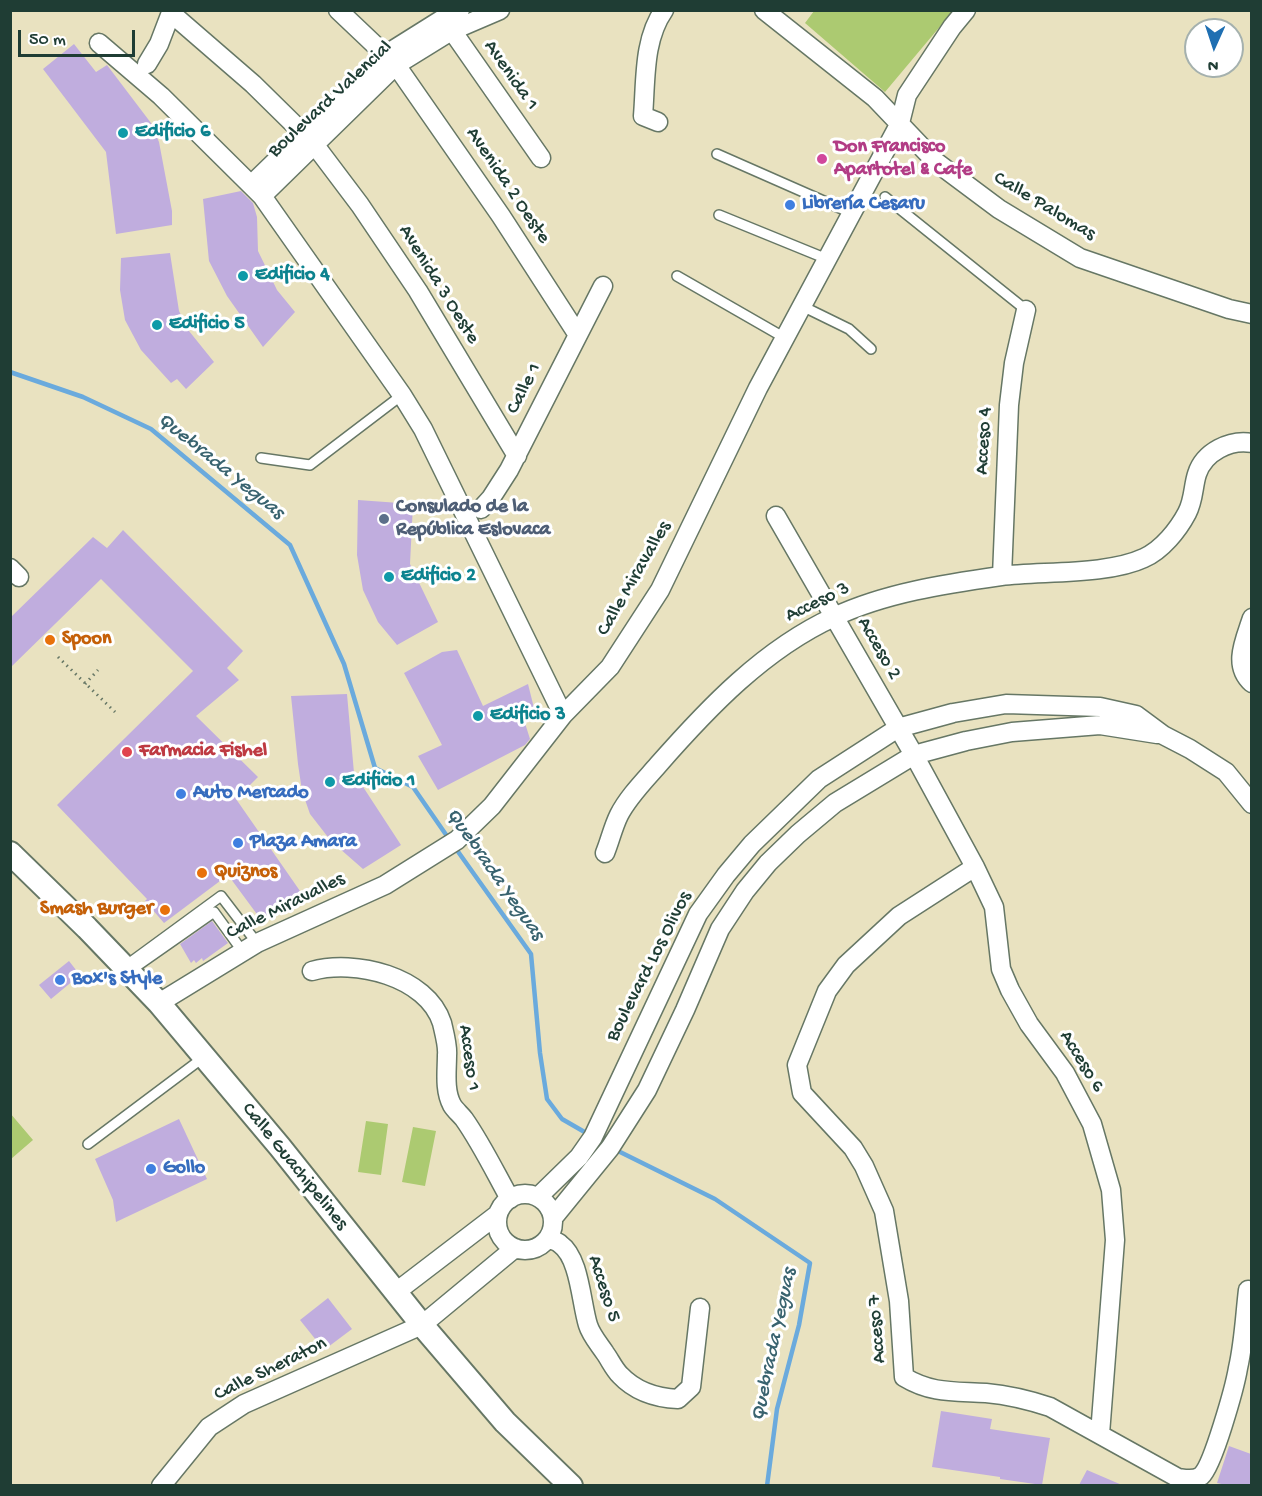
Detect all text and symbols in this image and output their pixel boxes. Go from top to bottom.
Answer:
scale bar [21,18,138,56]
north arrow [1184,18,1244,78]
text: 50 m [29,30,66,51]
street label: Boulevard Valencial [264,36,398,164]
street label: Avenida 1 [477,36,543,116]
text: N [1207,55,1219,74]
place label: Edificio 6 [135,121,210,145]
street label: Avenida 2 Oeste [459,123,555,249]
marker: Edificio 6 [116,126,130,140]
place label: Don Francisco Apartotel & Cafe [834,136,972,183]
marker: Don Francisco Apartotel & Cafe [815,152,829,166]
street label: Calle Palomas [988,167,1100,247]
place label: Librería Cesaru [802,193,925,217]
marker: Librería Cesaru [783,198,797,212]
street label: Avenida 3 Oeste [392,221,484,349]
place label: Edificio 4 [255,264,330,288]
marker: Edificio 4 [236,269,250,283]
place label: Edificio 5 [169,313,245,337]
marker: Edificio 5 [150,318,164,332]
street label: Calle 1 [502,360,548,418]
street label: Acceso 4 [971,407,999,475]
water label: Quebrada Yeguas [152,408,288,526]
place label: Consulado de la República Eslovaca [396,496,550,543]
marker: Consulado de la República Eslovaca [377,512,391,526]
street label: Calle Miravalles [592,517,678,641]
place label: Edificio 2 [401,565,476,589]
marker: Edificio 2 [382,570,396,584]
street label: Acceso 3 [782,577,854,629]
street label: Acceso 2 [851,614,905,684]
place label: Spoon [62,628,111,652]
marker: Spoon [43,633,57,647]
place label: Edificio 3 [490,704,566,728]
marker: Edificio 3 [471,709,485,723]
place label: Farmacia Fishel [139,740,267,764]
marker: Farmacia Fishel [120,745,134,759]
place label: Edificio 1 [342,770,415,794]
marker: Edificio 1 [323,775,337,789]
place label: Auto Mercado [193,782,309,806]
marker: Auto Mercado [174,787,188,801]
water label: Quebrada Yeguas [439,804,549,946]
place label: Plaza Amara [250,831,356,855]
marker: Plaza Amara [231,836,245,850]
place label: Quiznos [214,861,277,885]
marker: Quiznos [195,866,209,880]
street label: Calle Miravalles [223,868,349,946]
street label: Boulevard Los Olivos [602,888,698,1046]
place label: Smash Burger [40,898,153,922]
marker: Smash Burger [158,903,172,917]
place label: Box's Style [72,968,162,992]
marker: Box's Style [53,973,67,987]
street label: Acceso 1 [452,1024,484,1092]
street label: Acceso 6 [1053,1027,1109,1097]
street label: Calle Guachipelines [235,1098,353,1236]
place label: Gollo [163,1157,205,1181]
marker: Gollo [144,1162,158,1176]
street label: Acceso 5 [581,1253,625,1325]
water label: Quebrada Yeguas [746,1266,804,1424]
street label: Acceso 7 [863,1294,893,1364]
street label: Calle Sheraton [211,1332,331,1408]

